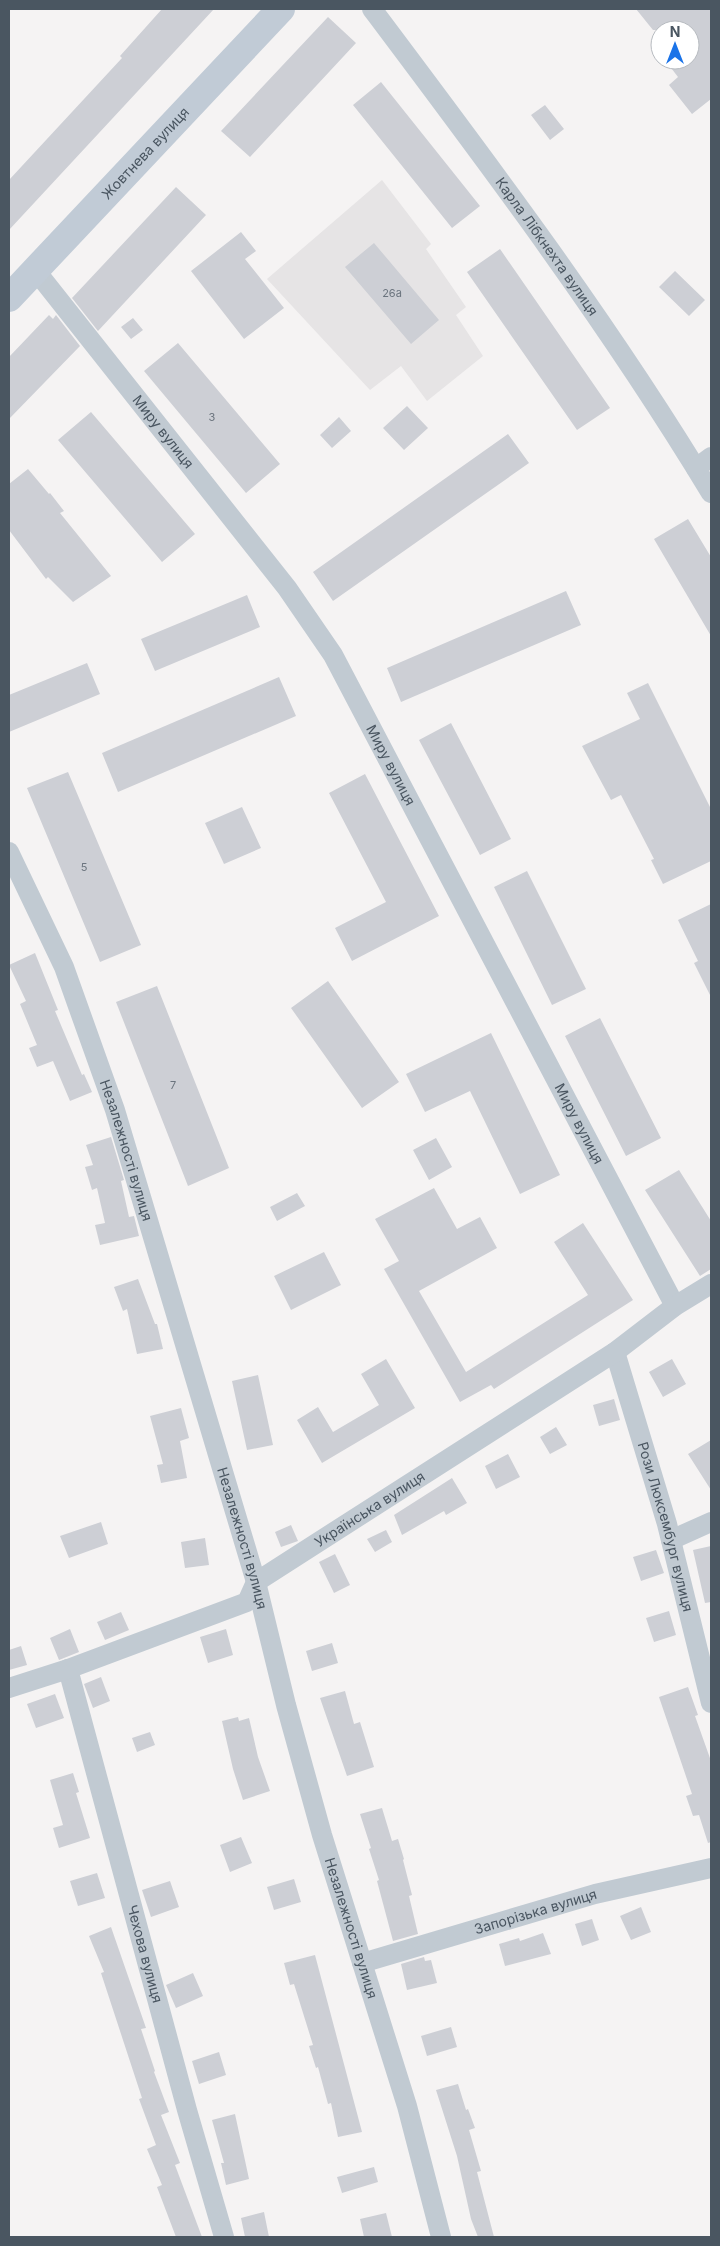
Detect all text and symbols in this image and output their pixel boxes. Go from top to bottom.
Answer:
north arrow [650,20,700,70]
text: N [670,23,680,40]
street label: Жовтнева вулиця [98,103,192,202]
street label: Карла Лібкнехта вулиця [492,174,602,319]
house number: 26а [382,286,402,300]
street label: Миру вулиця [129,391,198,471]
house number: 3 [209,410,216,424]
street label: Миру вулиця [363,722,419,808]
house number: 5 [81,860,88,874]
street label: Незалежності вулиця [97,1077,157,1223]
house number: 7 [170,1078,176,1092]
street label: Миру вулиця [551,1080,608,1167]
street label: Рози Люксембург вулиця [635,1440,697,1613]
street label: Незалежності вулиця [214,1465,271,1611]
street label: Українська вулиця [311,1467,428,1550]
street label: Незалежності вулиця [322,1855,382,2001]
street label: Запорізька вулиця [472,1885,599,1937]
street label: Чехова вулиця [124,1903,167,2005]

